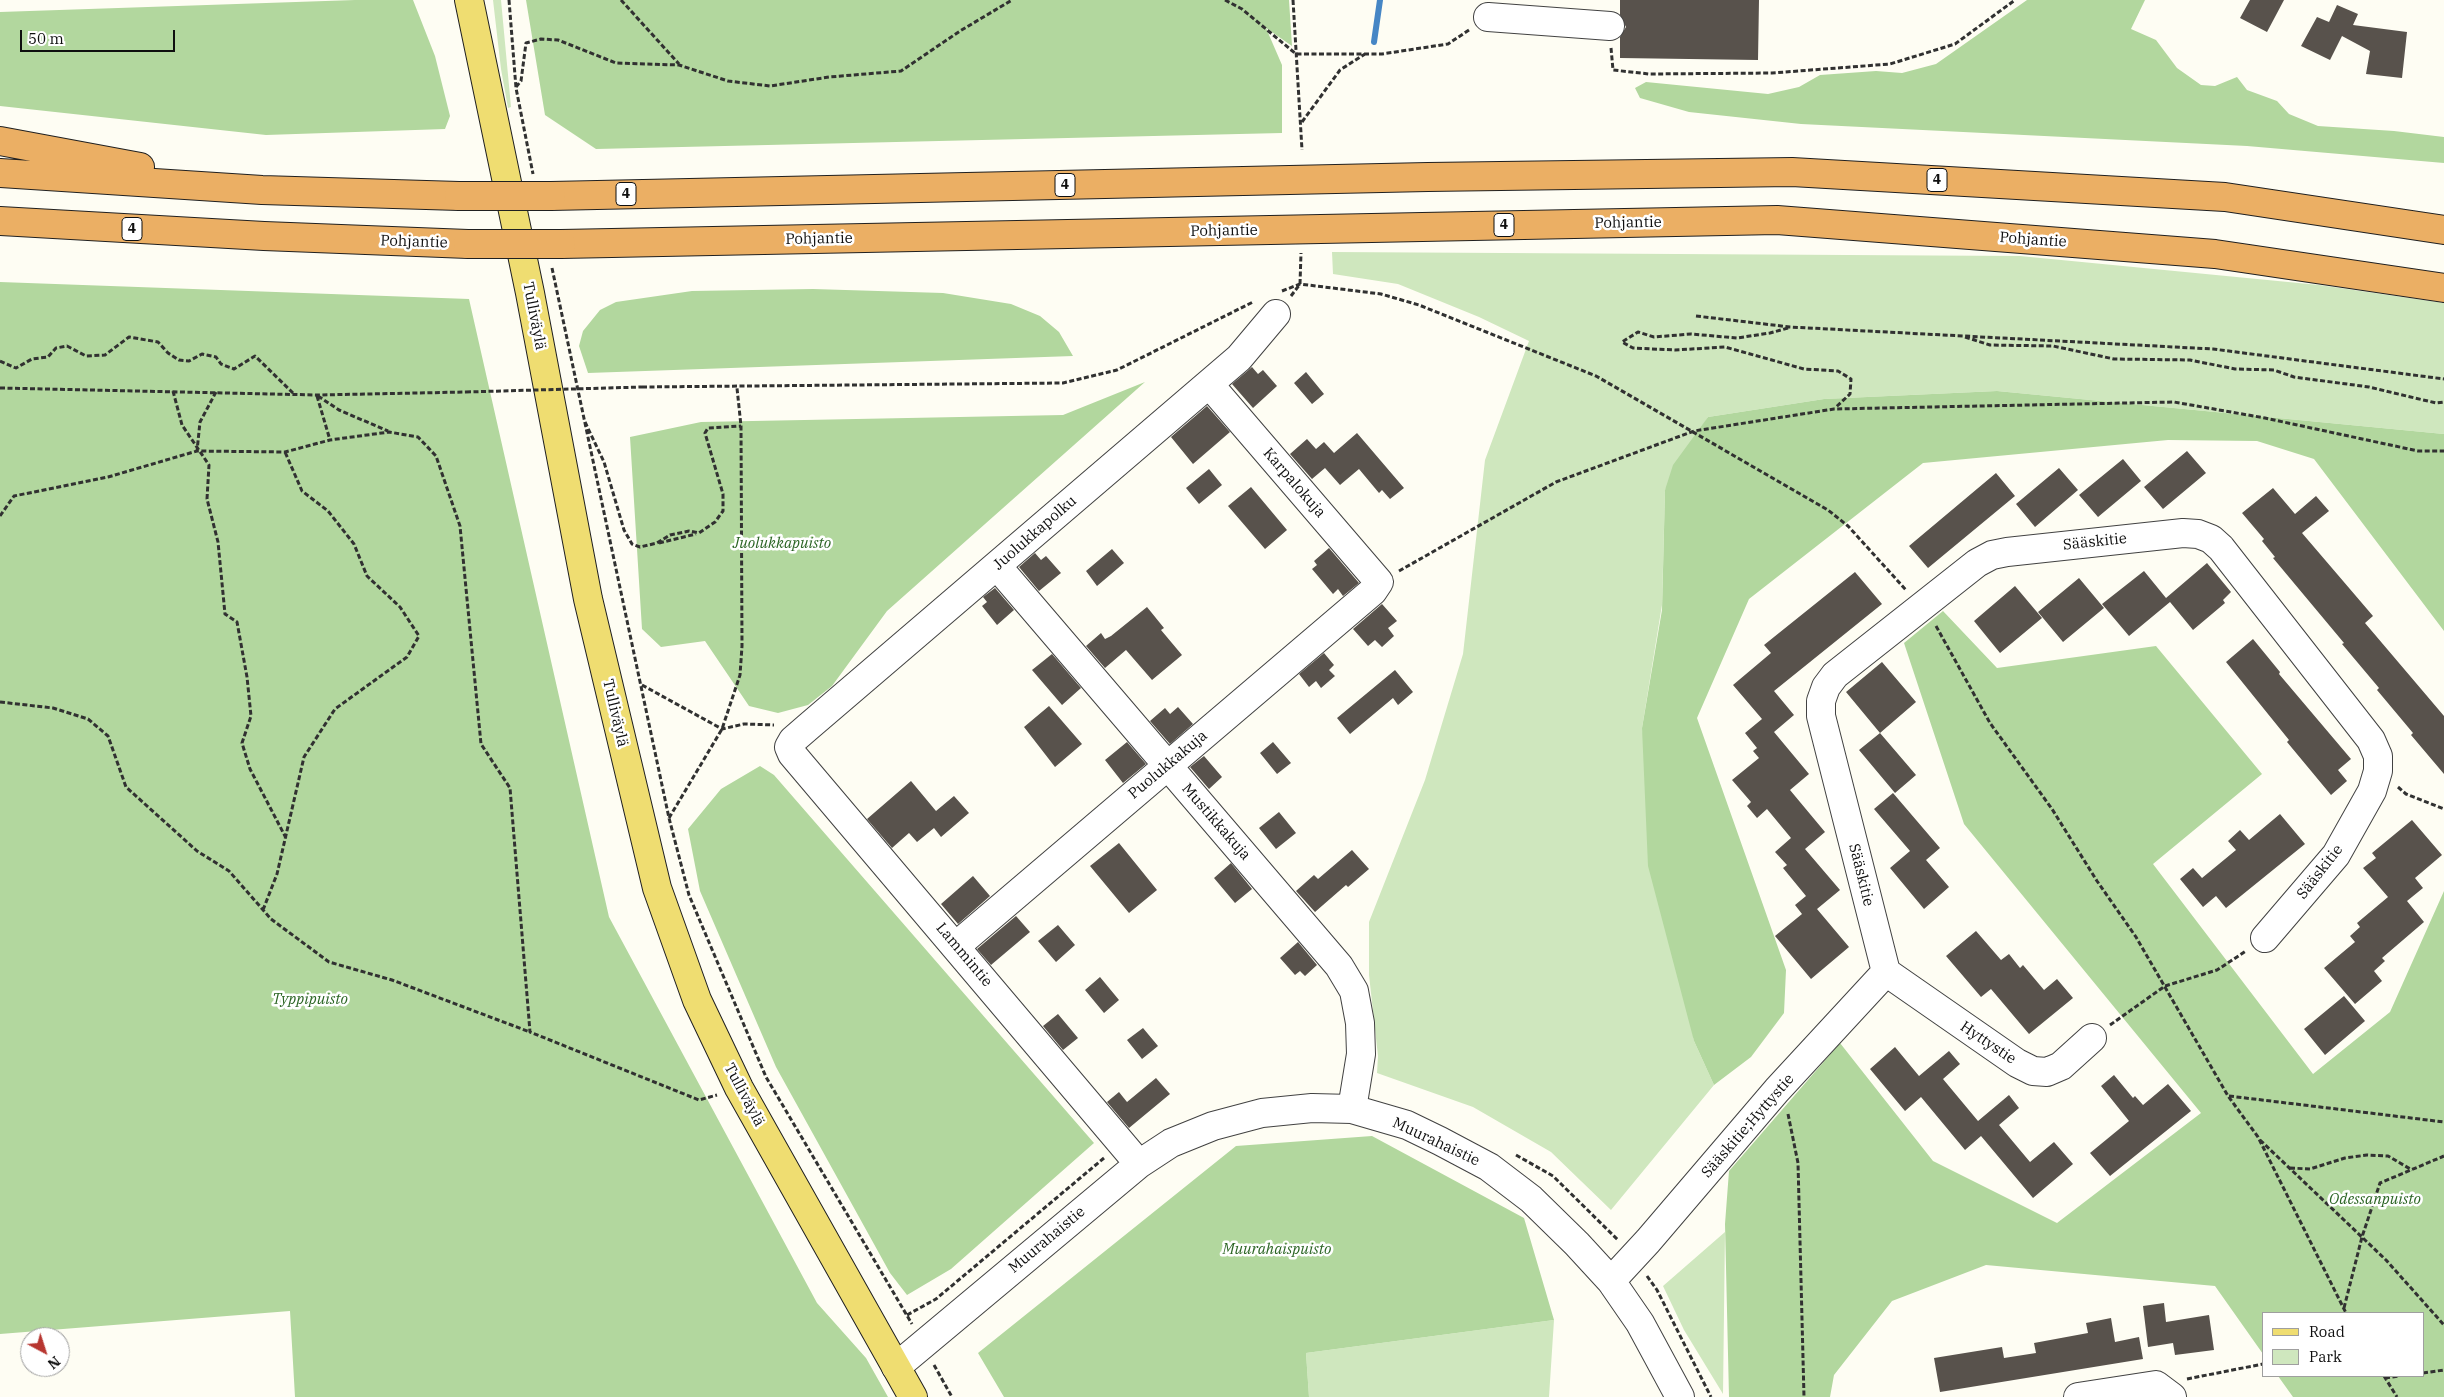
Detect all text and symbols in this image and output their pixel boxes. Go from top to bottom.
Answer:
scale bar [22,20,178,52]
text: 50 m [28,29,64,48]
road number: 4 [1927,168,1947,192]
road number: 4 [1055,174,1075,196]
road number: 4 [616,182,636,205]
street label: Pohjantie [1594,213,1662,233]
road number: 4 [1494,214,1514,236]
road number: 4 [122,218,142,240]
street label: Pohjantie [1190,221,1258,241]
street label: Pohjantie [785,229,853,249]
street label: Pohjantie [1999,229,2067,251]
street label: Pohjantie [380,232,448,252]
street label: Tulliväylä [519,280,549,352]
street label: Karpalokuja [1259,445,1329,521]
street label: Juolukkapolku [990,492,1080,574]
street label: Sääskitie [2062,530,2128,554]
park label: Juolukkapuisto [733,535,831,553]
street label: Tulliväylä [598,677,632,749]
street label: Puolukkakuja [1125,727,1211,803]
street label: Mustikkakuja [1178,780,1254,864]
street label: Sääskitie [2293,841,2347,903]
street label: Sääskitie [1845,842,1877,908]
street label: Lammintie [932,919,996,991]
park label: Typpipuisto [272,991,348,1009]
street label: Hyttystie [1957,1018,2019,1068]
street label: Tulliväylä [720,1060,768,1130]
street label: Sääskitie;Hyttystie [1698,1070,1798,1182]
street label: Muurahaistie [1390,1114,1482,1170]
park label: Odessanpuisto [2329,1191,2421,1209]
street label: Muurahaistie [1005,1203,1089,1277]
park label: Muurahaispuisto [1223,1241,1331,1259]
legend [2262,1312,2424,1377]
text: Road [2309,1322,2345,1341]
north arrow [20,1327,70,1377]
text: Park [2309,1347,2342,1366]
text: N [44,1352,64,1373]

